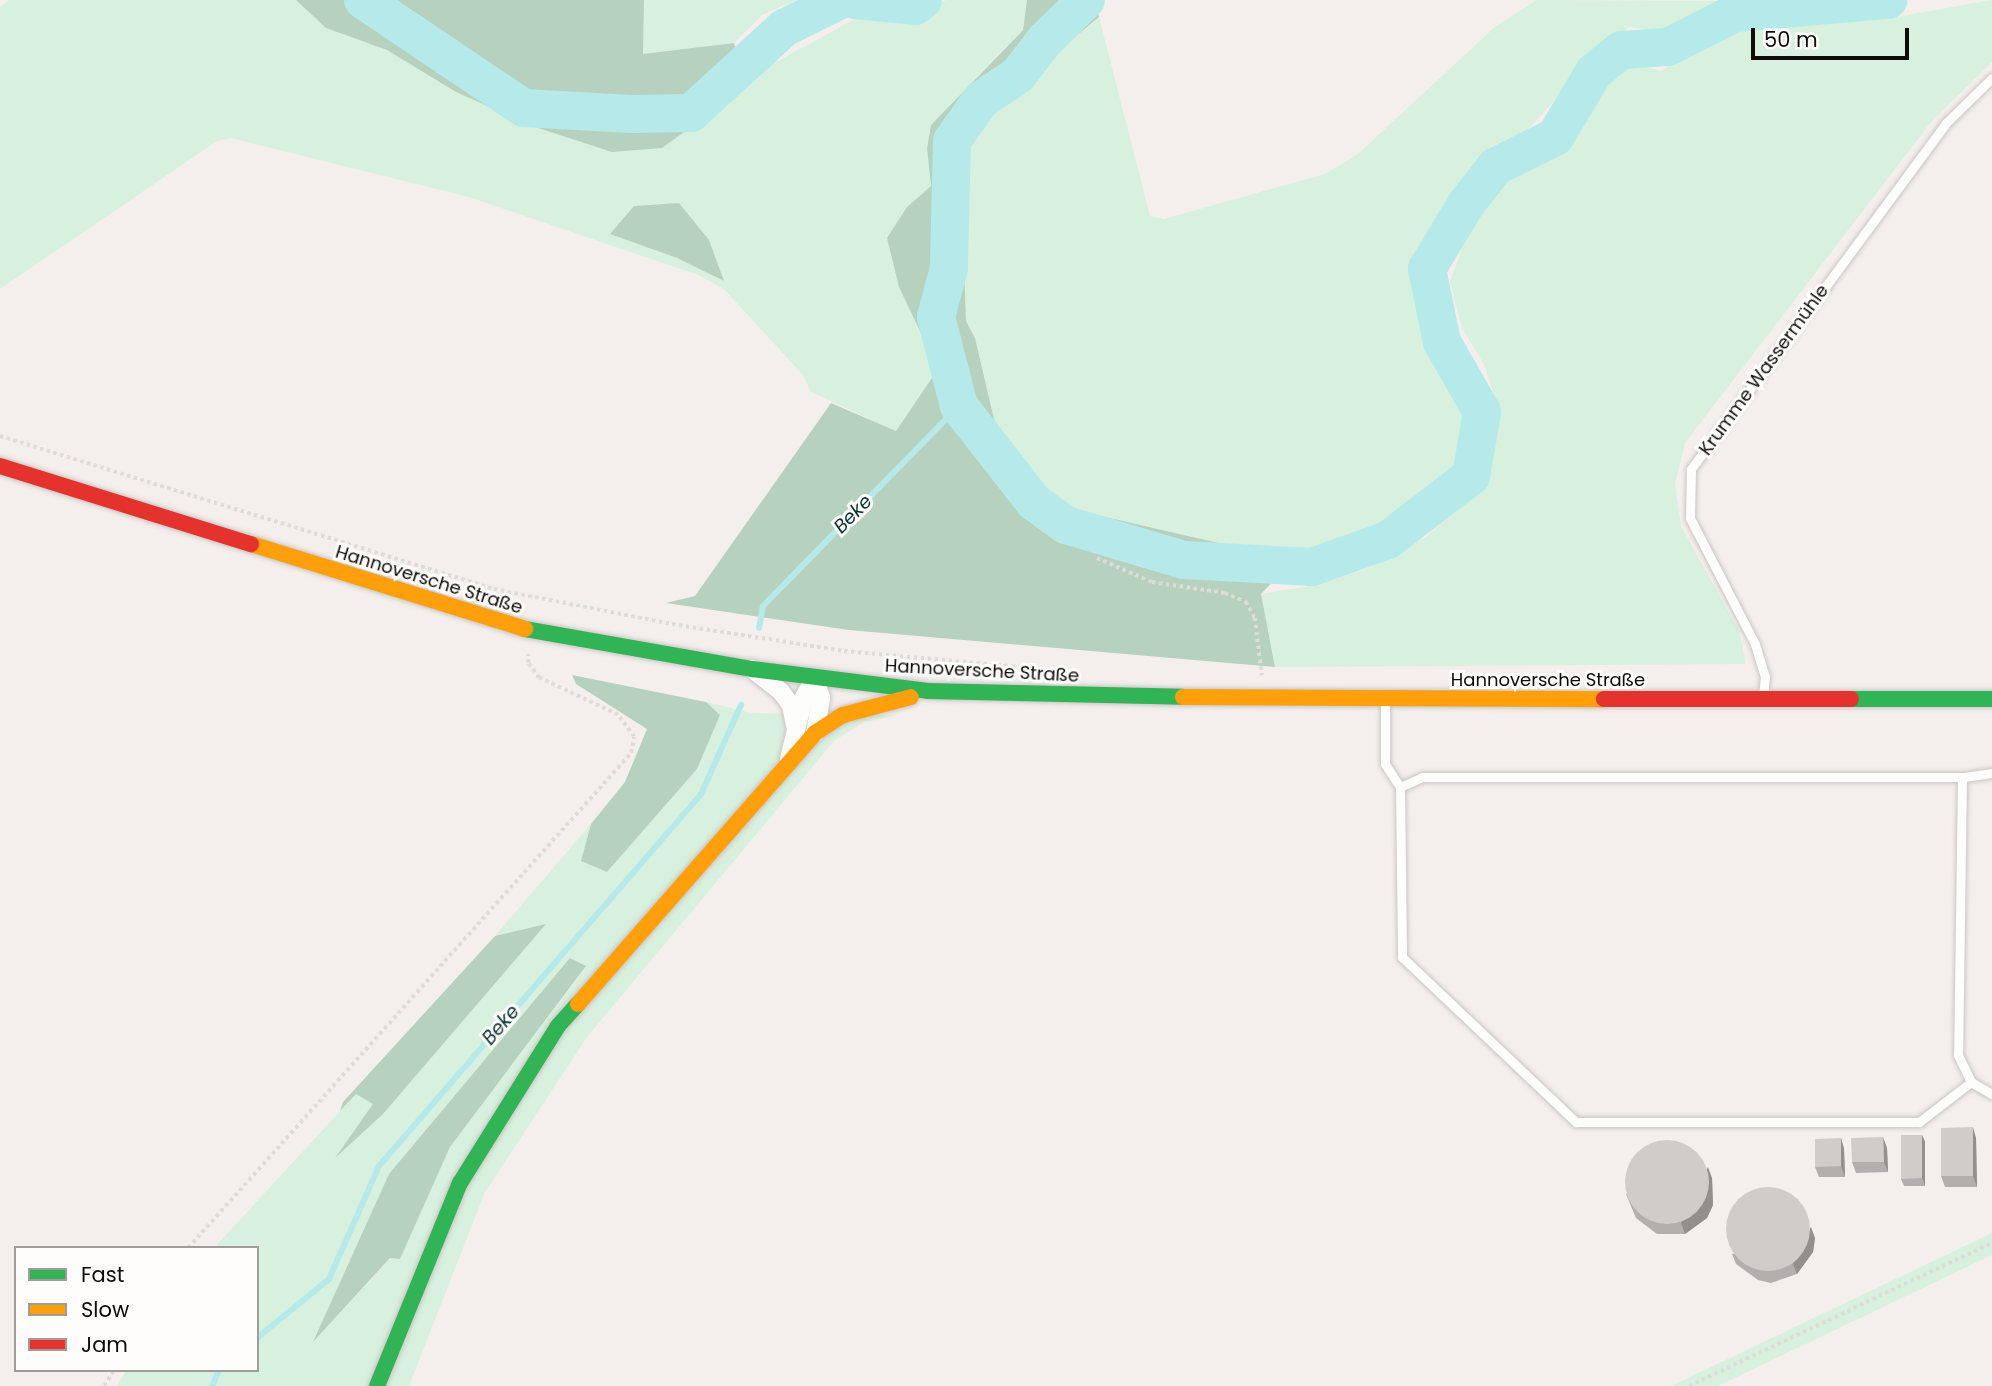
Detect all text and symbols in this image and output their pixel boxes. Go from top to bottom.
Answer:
scale bar [1754,14,1912,58]
text: 50 m [1764,25,1818,54]
street label: Krumme Wassermühle [1695,280,1833,460]
water label: Beke [829,490,877,538]
street label: Hannoversche Straße [333,541,525,619]
street label: Hannoversche Straße [884,655,1080,687]
street label: Hannoversche Straße [1451,669,1645,691]
water label: Beke [478,1001,524,1049]
legend [14,1246,259,1372]
text: Fast [81,1260,124,1289]
text: Slow [81,1295,129,1324]
text: Jam [81,1330,128,1359]

